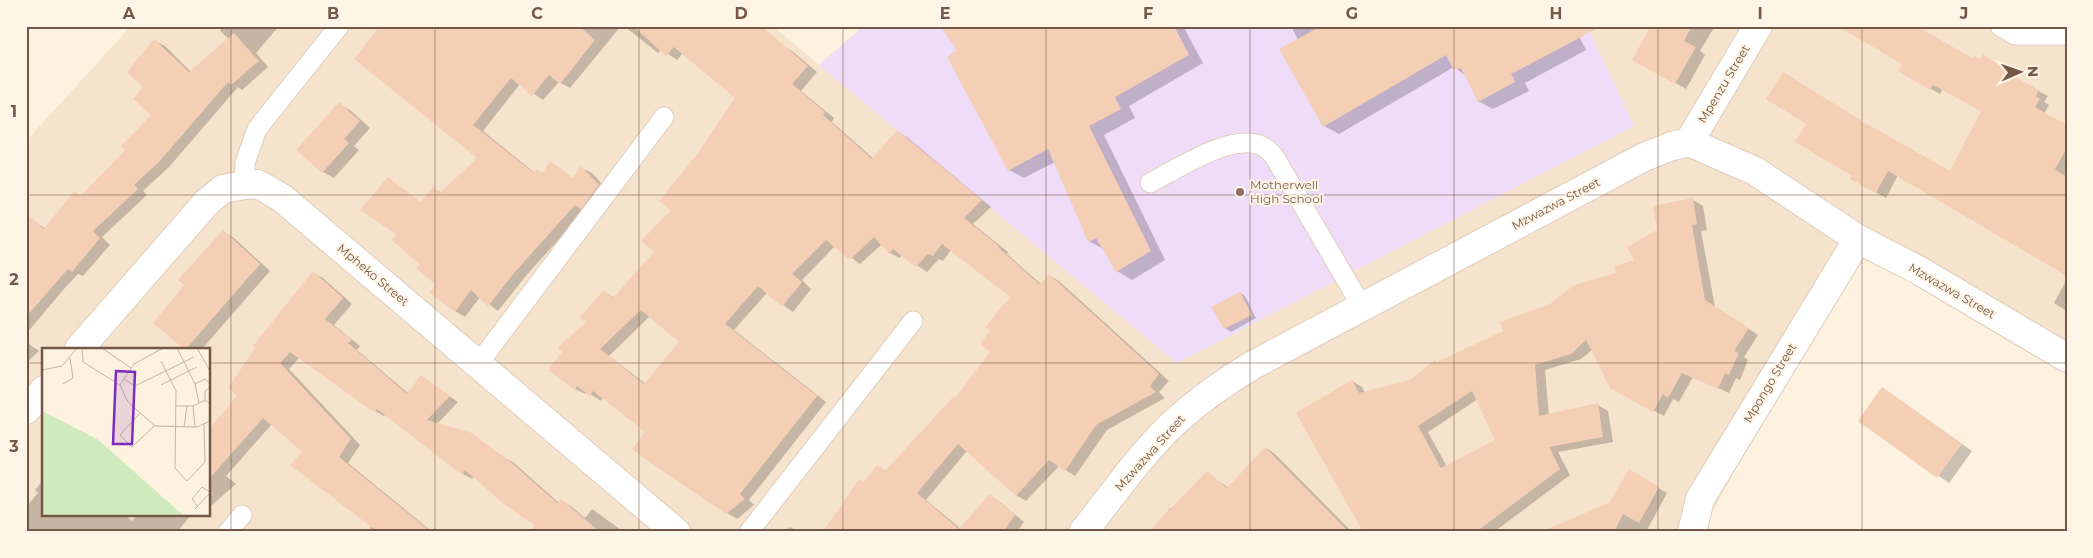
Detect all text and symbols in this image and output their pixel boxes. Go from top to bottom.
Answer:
text: A [122,4,136,23]
text: B [327,4,339,23]
text: C [531,4,543,23]
text: D [734,4,748,23]
text: E [940,4,950,23]
text: F [1143,4,1153,23]
text: G [1346,4,1358,23]
text: H [1550,4,1562,23]
text: I [1757,4,1763,23]
text: J [1959,4,1968,23]
street label: Mpenzu Street [1694,42,1753,126]
north arrow [1996,48,2046,98]
text: N [2024,66,2042,78]
text: 1 [11,102,17,121]
street label: Mzwazwa Street [1509,174,1603,233]
place label: Motherwell High School [1250,177,1323,206]
marker: Motherwell High School [1234,186,1246,198]
street label: Mpheko Street [334,240,412,309]
street label: Mzwazwa Street [1906,260,1998,322]
text: 2 [9,270,19,289]
street label: Mpongo Street [1740,340,1799,425]
inset map [42,348,210,516]
street label: Mzwazwa Street [1111,411,1188,494]
text: 3 [8,437,19,456]

